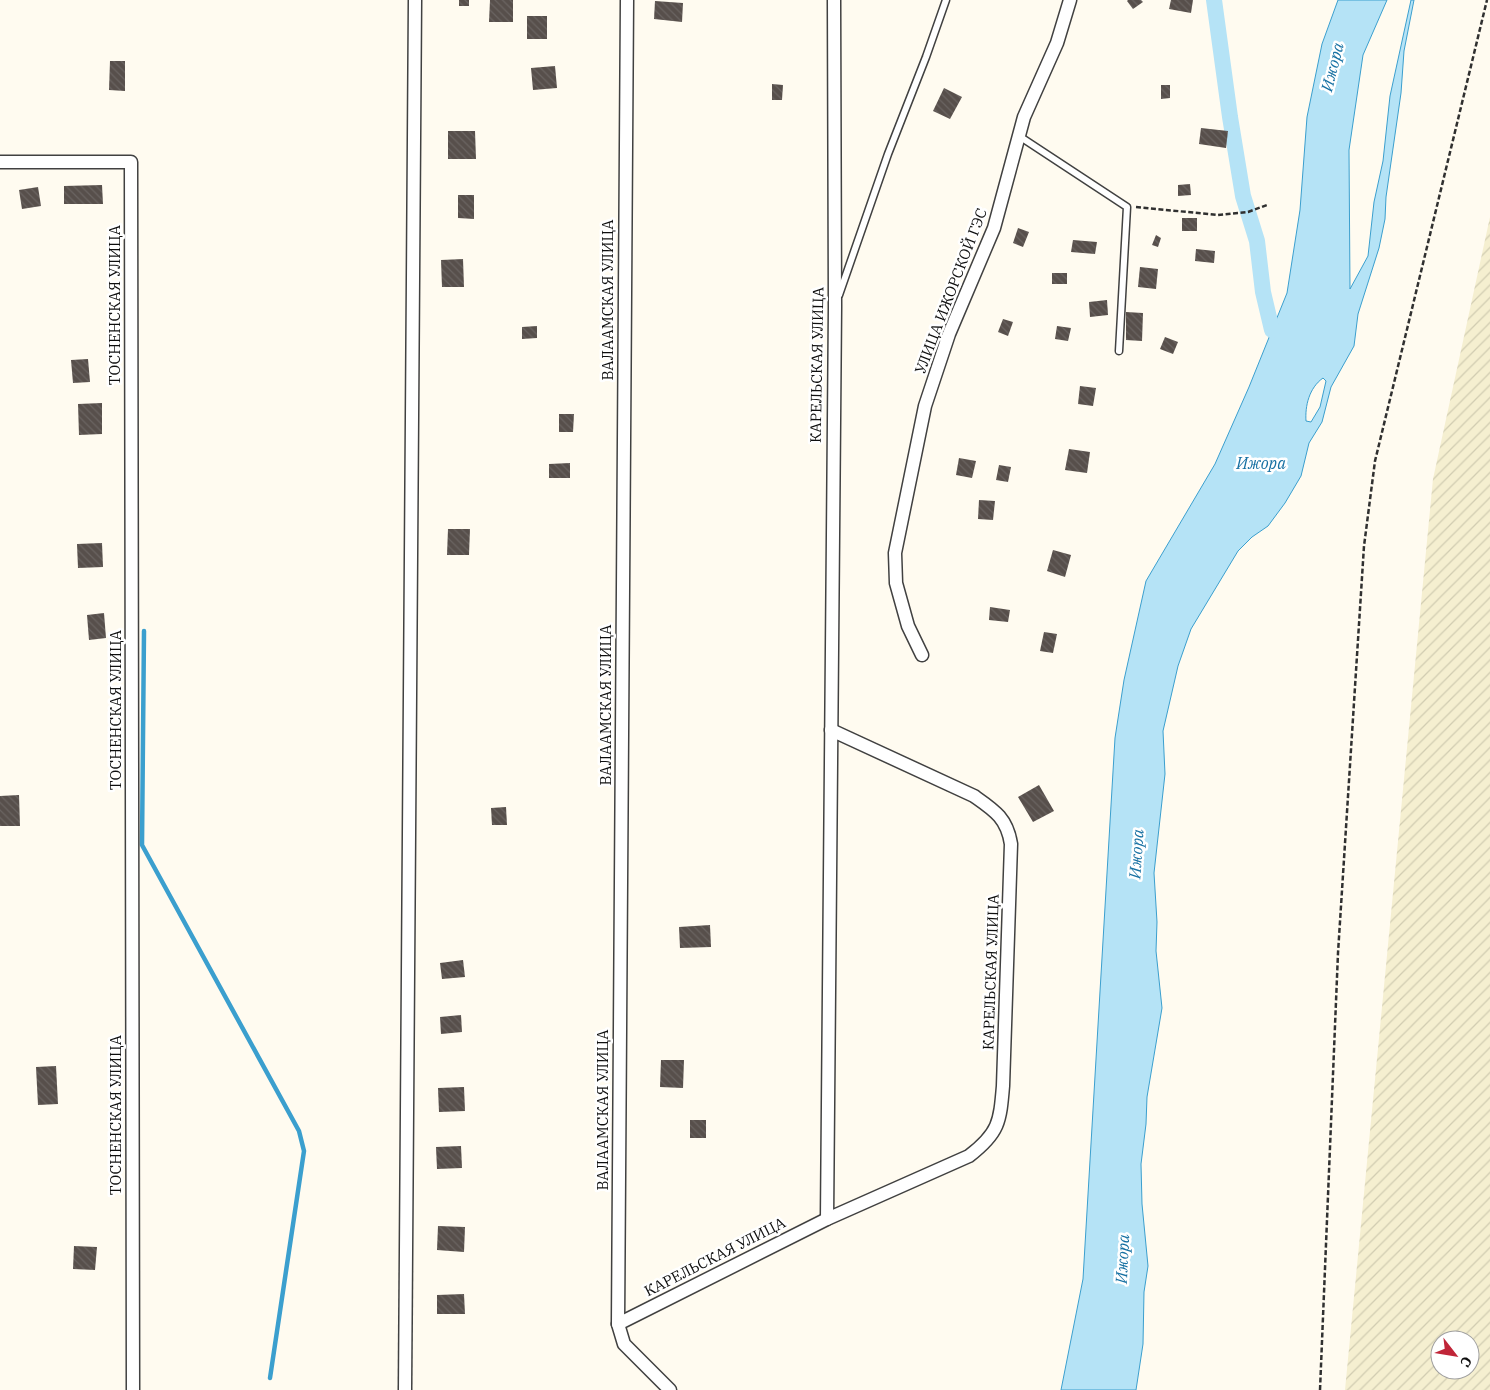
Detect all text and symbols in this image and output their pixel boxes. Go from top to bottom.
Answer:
water label: Ижора [1316,40,1348,94]
street label: УЛИЦА ИЖОРСКОЙ ГЭС [910,205,991,376]
street label: ВАЛААМСКАЯ УЛИЦА [598,219,617,381]
street label: ТОСНЕНСКАЯ УЛИЦА [105,224,124,385]
street label: КАРЕЛЬСКАЯ УЛИЦА [806,286,827,443]
water label: Ижора [1235,453,1286,473]
street label: ВАЛААМСКАЯ УЛИЦА [596,624,615,786]
street label: ТОСНЕНСКАЯ УЛИЦА [106,629,125,790]
water label: Ижора [1124,828,1148,880]
street label: КАРЕЛЬСКАЯ УЛИЦА [978,893,1003,1050]
street label: ВАЛААМСКАЯ УЛИЦА [593,1029,612,1191]
street label: ТОСНЕНСКАЯ УЛИЦА [106,1034,125,1195]
street label: КАРЕЛЬСКАЯ УЛИЦА [641,1212,789,1300]
water label: Ижора [1111,1233,1133,1285]
north arrow [1430,1330,1480,1380]
text: С [1456,1353,1476,1370]

